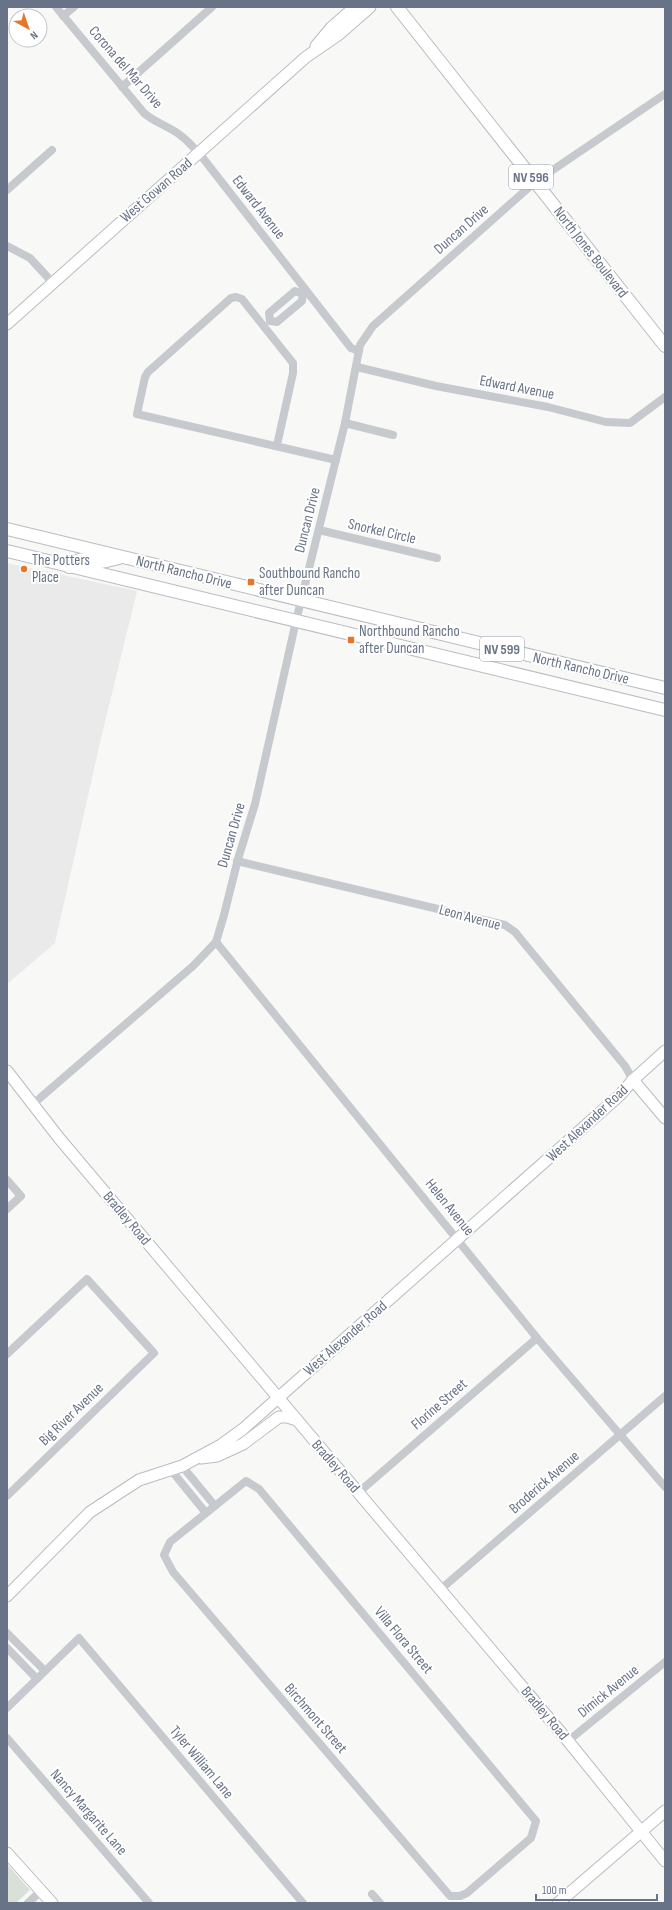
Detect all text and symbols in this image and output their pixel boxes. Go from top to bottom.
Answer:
north arrow [8,8,48,48]
street label: Corona del Mar Drive [85,22,167,113]
text: N [28,28,41,42]
street label: West Gowan Road [116,154,196,227]
road number: NV 596 [509,165,553,189]
street label: Edward Avenue [228,172,289,243]
street label: Duncan Drive [430,200,493,258]
street label: North Jones Boulevard [549,203,632,302]
street label: Edward Avenue [478,371,556,404]
street label: Duncan Drive [290,485,325,555]
street label: Snorkel Circle [346,514,418,549]
place label: The Potters Place [32,551,90,587]
street label: North Rancho Drive [134,551,234,594]
marker: The Potters Place [19,564,29,574]
place label: Southbound Rancho after Duncan [259,564,360,600]
marker: Southbound Rancho after Duncan [246,577,256,587]
place label: Northbound Rancho after Duncan [359,622,460,658]
marker: Northbound Rancho after Duncan [346,635,356,645]
road number: NV 599 [480,637,524,661]
street label: North Rancho Drive [531,648,631,689]
street label: Duncan Drive [213,800,250,870]
street label: Leon Avenue [437,900,503,935]
street label: West Alexander Road [543,1081,632,1166]
street label: Helen Avenue [421,1175,478,1240]
street label: Bradley Road [99,1187,155,1249]
street label: West Alexander Road [300,1297,391,1380]
street label: Florine Street [407,1375,472,1434]
street label: Big River Avenue [35,1379,108,1450]
street label: Bradley Road [307,1436,364,1497]
street label: Broderick Avenue [505,1447,583,1518]
street label: Villa Flora Street [370,1603,437,1678]
street label: Dimick Avenue [574,1661,643,1722]
street label: Birchmont Street [280,1679,352,1758]
street label: Bradley Road [517,1682,573,1744]
street label: Tyler William Lane [166,1722,238,1803]
street label: Nancy Margarite Lane [46,1765,131,1859]
scale bar [536,1876,657,1902]
text: 100 m [542,1883,567,1898]

